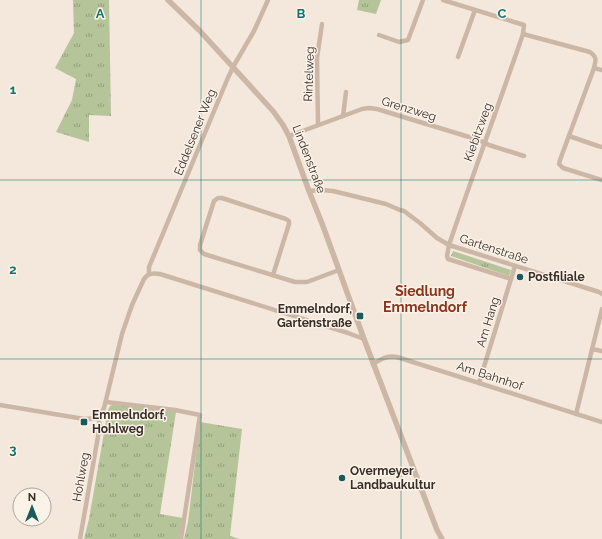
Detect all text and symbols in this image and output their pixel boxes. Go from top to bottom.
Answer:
text: A [96,6,105,21]
text: B [297,6,306,21]
text: C [498,6,507,21]
street label: Rintelweg [301,46,317,102]
text: 1 [10,82,17,97]
street label: Eddelsener Weg [171,87,219,177]
street label: Grenzweg [380,94,438,124]
street label: Kiebitzweg [461,101,495,163]
street label: Lindenstraße [290,123,328,195]
street label: Gartenstraße [458,231,530,267]
text: 2 [9,262,17,277]
place label: Postfiliale [528,270,585,284]
marker: Postfiliale [515,272,525,282]
district label: Siedlung Emmelndorf [383,283,468,315]
street label: Am Hang [474,295,502,349]
place label: Emmelndorf, Gartenstraße [277,302,352,330]
marker: Emmelndorf, Gartenstraße [355,311,365,321]
street label: Am Bahnhof [455,359,526,394]
place label: Emmelndorf, Hohlweg [92,408,166,436]
marker: Emmelndorf, Hohlweg [79,417,89,427]
text: 3 [9,442,17,457]
street label: Hohlweg [70,451,92,503]
place label: Overmeyer Landbaukultur [350,464,436,492]
marker: Overmeyer Landbaukultur [337,473,347,483]
north arrow [12,487,52,527]
text: N [28,491,36,504]

